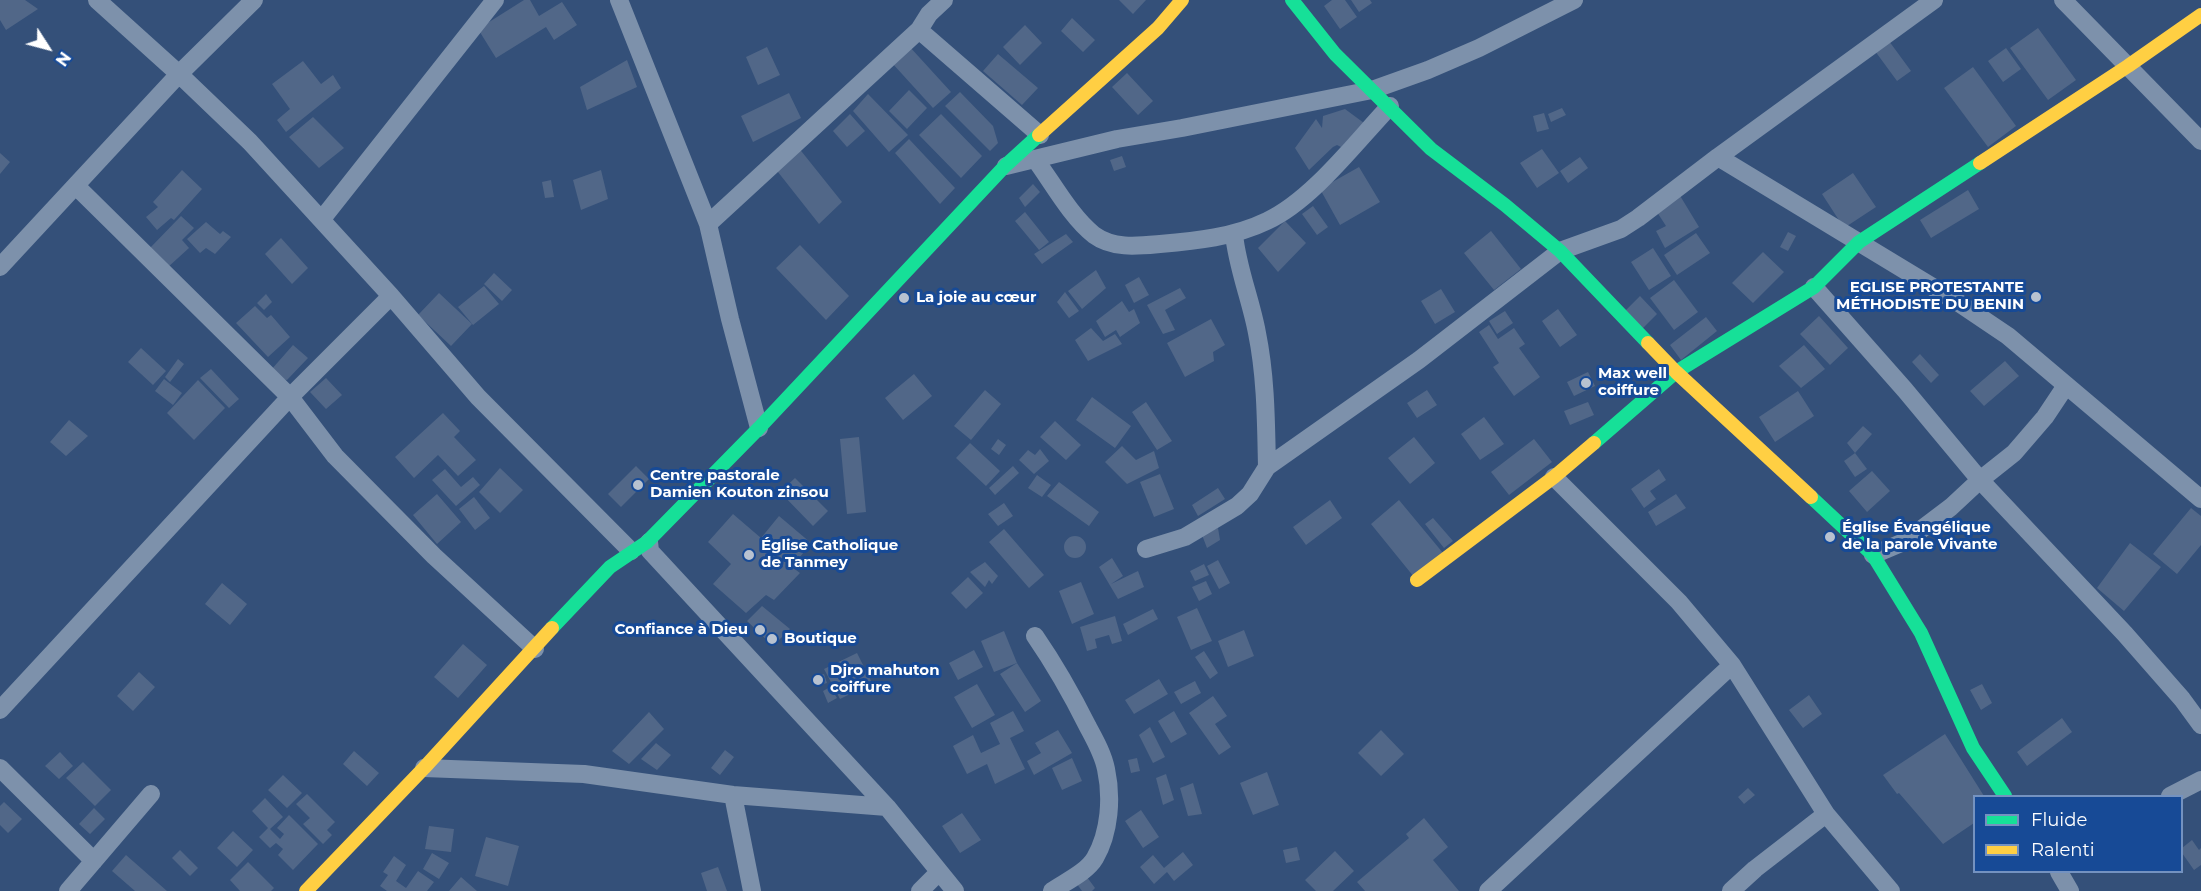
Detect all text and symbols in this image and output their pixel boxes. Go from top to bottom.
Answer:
north arrow [18,18,78,78]
text: N [51,48,74,70]
place label: EGLISE PROTESTANTE MÉTHODISTE DU BENIN [1836,279,2024,314]
place label: La joie au cœur [916,289,1037,307]
marker: EGLISE PROTESTANTE MÉTHODISTE DU BENIN [2029,290,2043,304]
marker: La joie au cœur [897,291,911,305]
place label: Max well coiffure [1598,365,1667,400]
marker: Max well coiffure [1579,376,1593,390]
place label: Centre pastorale Damien Kouton zinsou [650,467,829,502]
marker: Centre pastorale Damien Kouton zinsou [631,478,645,492]
place label: Église Évangélique de la parole Vivante [1842,519,1998,554]
marker: Église Évangélique de la parole Vivante [1823,530,1837,544]
place label: Église Catholique de Tanmey [761,537,898,572]
marker: Église Catholique de Tanmey [742,548,756,562]
place label: Confiance à Dieu [615,621,748,639]
marker: Confiance à Dieu [753,623,767,637]
place label: Boutique [784,630,857,648]
marker: Boutique [765,632,779,646]
place label: Djro mahuton coiffure [830,662,940,697]
marker: Djro mahuton coiffure [811,673,825,687]
legend [1973,795,2183,873]
text: Fluide [2031,809,2087,831]
text: Ralenti [2031,839,2095,861]

